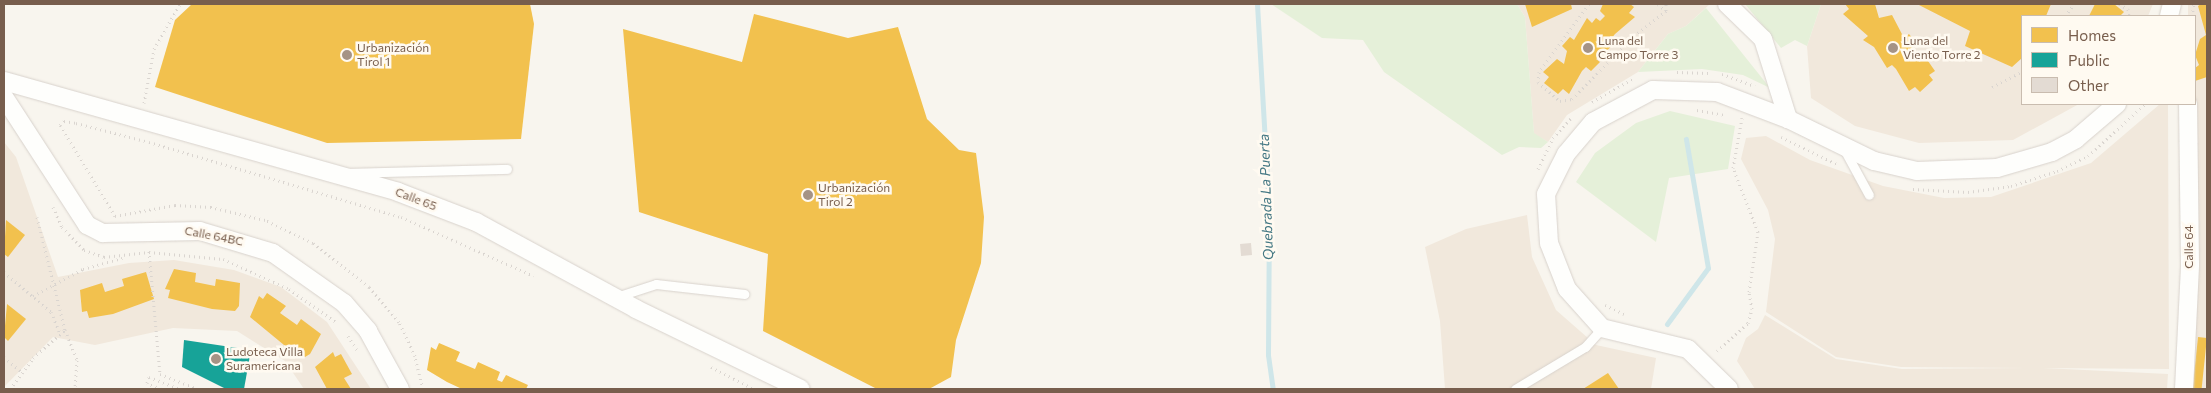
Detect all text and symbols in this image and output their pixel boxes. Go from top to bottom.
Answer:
legend [2021,15,2196,105]
text: Homes [2068,26,2116,44]
place label: Luna del Campo Torre 3 [1598,34,1678,62]
place label: Luna del Viento Torre 2 [1903,34,1980,62]
place label: Urbanización Tirol 1 [357,41,429,69]
marker: Luna del Campo Torre 3 [1582,42,1594,54]
marker: Luna del Viento Torre 2 [1887,42,1899,54]
marker: Urbanización Tirol 1 [341,49,353,61]
text: Public [2068,51,2110,69]
text: Other [2068,76,2109,94]
water label: Quebrada La Puerta [1255,134,1277,260]
place label: Urbanización Tirol 2 [818,181,890,209]
street label: Calle 65 [393,185,439,213]
marker: Urbanización Tirol 2 [802,189,814,201]
street label: Calle 64BC [183,223,245,249]
street label: Calle 64 [2182,225,2196,269]
place label: Ludoteca Villa Suramericana [226,345,303,373]
marker: Ludoteca Villa Suramericana [210,353,222,365]

